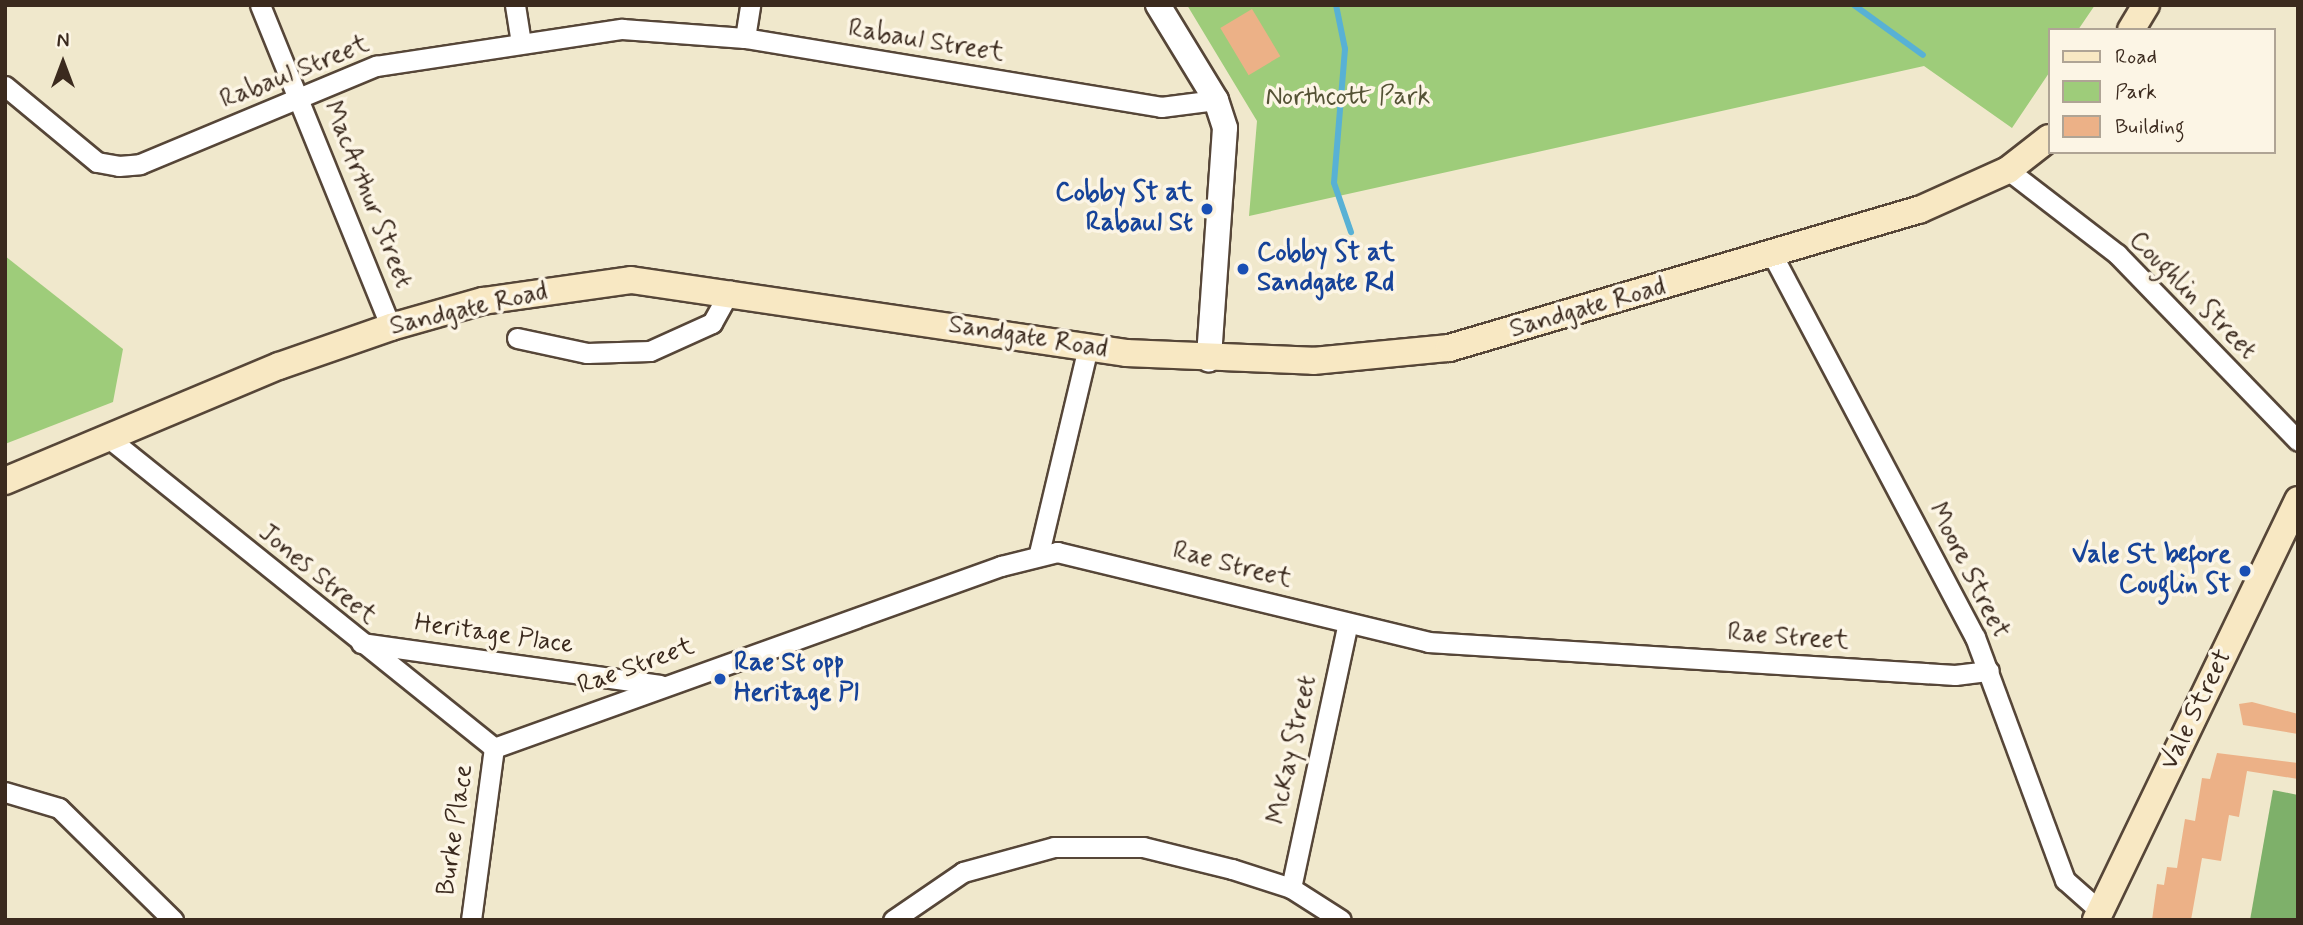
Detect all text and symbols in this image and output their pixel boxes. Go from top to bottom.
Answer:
street label: Rabaul Street [846,14,1006,70]
north arrow [28,28,98,98]
legend [2048,28,2275,154]
text: N [57,29,69,54]
street label: Rabaul Street [216,29,374,117]
text: Road [2115,43,2157,71]
text: Park [2115,78,2157,106]
park label: Northcott Park [1266,82,1430,114]
street label: MacArthur Street [314,95,420,295]
text: Building [2115,113,2185,141]
place label: Cobby St at Rabaul St [1057,178,1193,240]
marker: Cobby St at Rabaul St [1199,201,1215,217]
street label: Coughlin Street [2120,224,2264,368]
place label: Cobby St at Sandgate Rd [1257,238,1393,300]
marker: Cobby St at Sandgate Rd [1235,261,1251,277]
street label: Sandgate Road [1507,272,1669,346]
street label: Sandgate Road [388,277,550,343]
street label: Sandgate Road [947,310,1109,366]
street label: Moore Street [1921,499,2015,643]
street label: Jones Street [252,518,382,632]
street label: Rae Street [1169,536,1295,596]
place label: Vale St before Couglin St [2078,540,2231,602]
marker: Vale St before Couglin St [2237,563,2253,579]
street label: Heritage Place [412,608,576,662]
street label: Rae Street [1726,618,1850,658]
street label: Rae Street [573,632,699,702]
street label: Vale Street [2155,645,2239,775]
place label: Rae St opp Heritage Pl [734,648,860,710]
street label: McKay Street [1262,670,1324,830]
marker: Rae St opp Heritage Pl [712,671,728,687]
street label: Burke Place [432,764,480,896]

